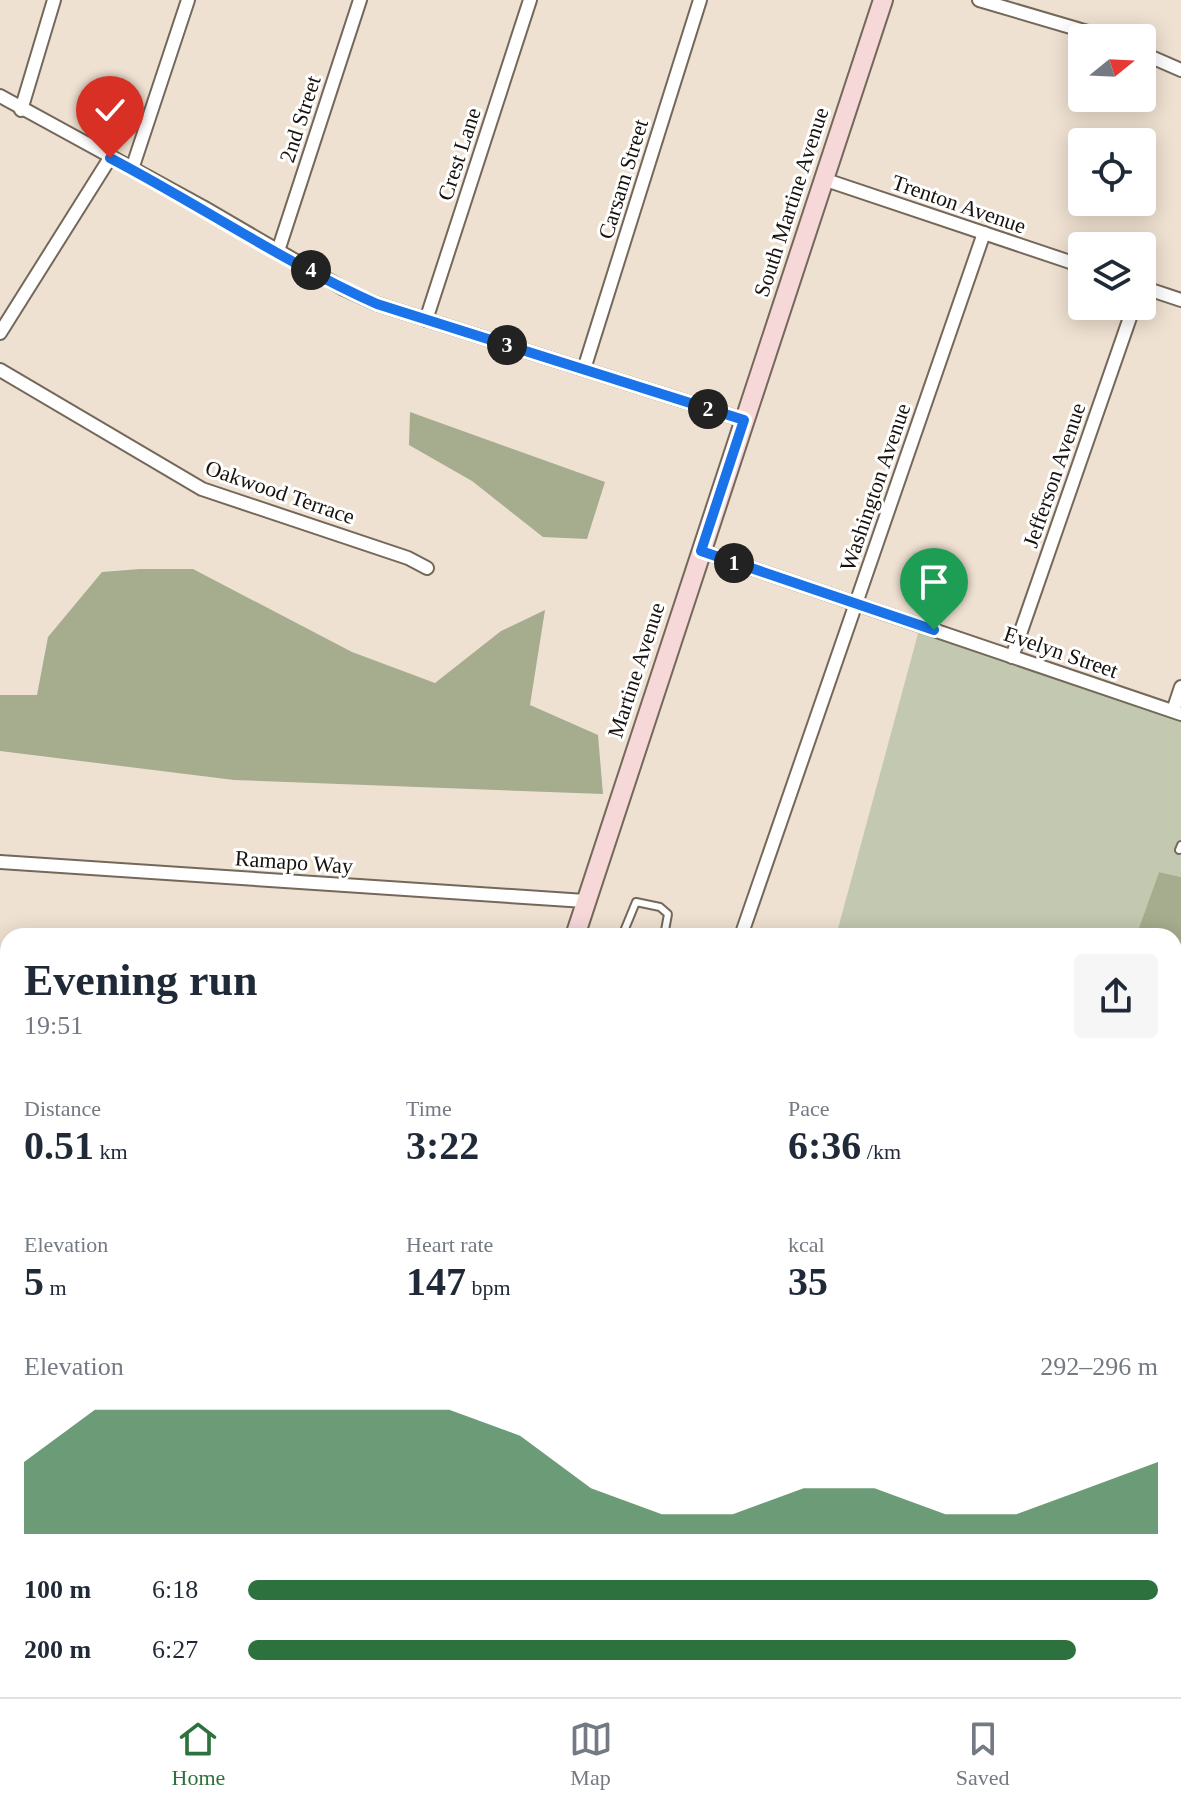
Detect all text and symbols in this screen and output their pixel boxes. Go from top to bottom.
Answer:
north arrow [1068,24,1156,112]
map controls [1068,24,1156,320]
street label: 2nd Street [274,72,326,166]
pin [76,76,144,158]
icon: check [88,88,132,132]
street label: South Martine Avenue [749,104,833,300]
street label: Crest Lane [432,105,486,203]
street label: Carsam Street [593,116,653,242]
button: locate [1068,128,1156,216]
street label: Trenton Avenue [889,169,1029,239]
button: layers [1068,232,1156,320]
pin: 4 [291,250,331,290]
text: 4 [306,257,317,282]
pin: 3 [487,325,527,365]
text: 3 [502,332,513,357]
pin: 2 [688,389,728,429]
text: 2 [703,396,714,421]
street label: Jefferson Avenue [1018,399,1090,551]
street label: Washington Avenue [835,400,915,574]
street label: Oakwood Terrace [202,455,358,529]
pin: 1 [714,543,754,583]
pin [900,548,968,630]
text: 1 [729,550,740,575]
icon: arrive [912,560,956,604]
street label: Martine Avenue [602,599,670,741]
street label: Evelyn Street [1001,621,1121,683]
street label: Ramapo Way [234,845,354,879]
button: share [1074,954,1158,1038]
text: Evening run [24,956,258,1005]
text: 19:51 [24,1011,83,1040]
text: Distance [24,1096,101,1121]
text: Time [406,1096,452,1121]
text: Pace [788,1096,830,1121]
text: 0.51 [24,1123,94,1168]
text: 3:22 [406,1123,479,1168]
text: 6:36 [788,1123,861,1168]
text: km [94,1139,128,1164]
text: /km [861,1139,901,1164]
text: Elevation [24,1232,108,1257]
text: Heart rate [406,1232,493,1257]
text: kcal [788,1232,825,1257]
text: 5 [24,1259,44,1304]
text: 147 [406,1259,466,1304]
text: 35 [788,1259,828,1304]
text: m [44,1275,67,1300]
text: bpm [466,1275,511,1300]
text: Elevation [24,1352,124,1381]
text: 292–296 m [1040,1352,1158,1381]
text: 100 m [24,1575,91,1604]
text: 6:18 [152,1575,198,1604]
text: 200 m [24,1635,91,1664]
text: 6:27 [152,1635,198,1664]
tab: Home [172,1717,225,1791]
tab: Map [569,1717,613,1791]
tab: Saved [956,1717,1009,1791]

